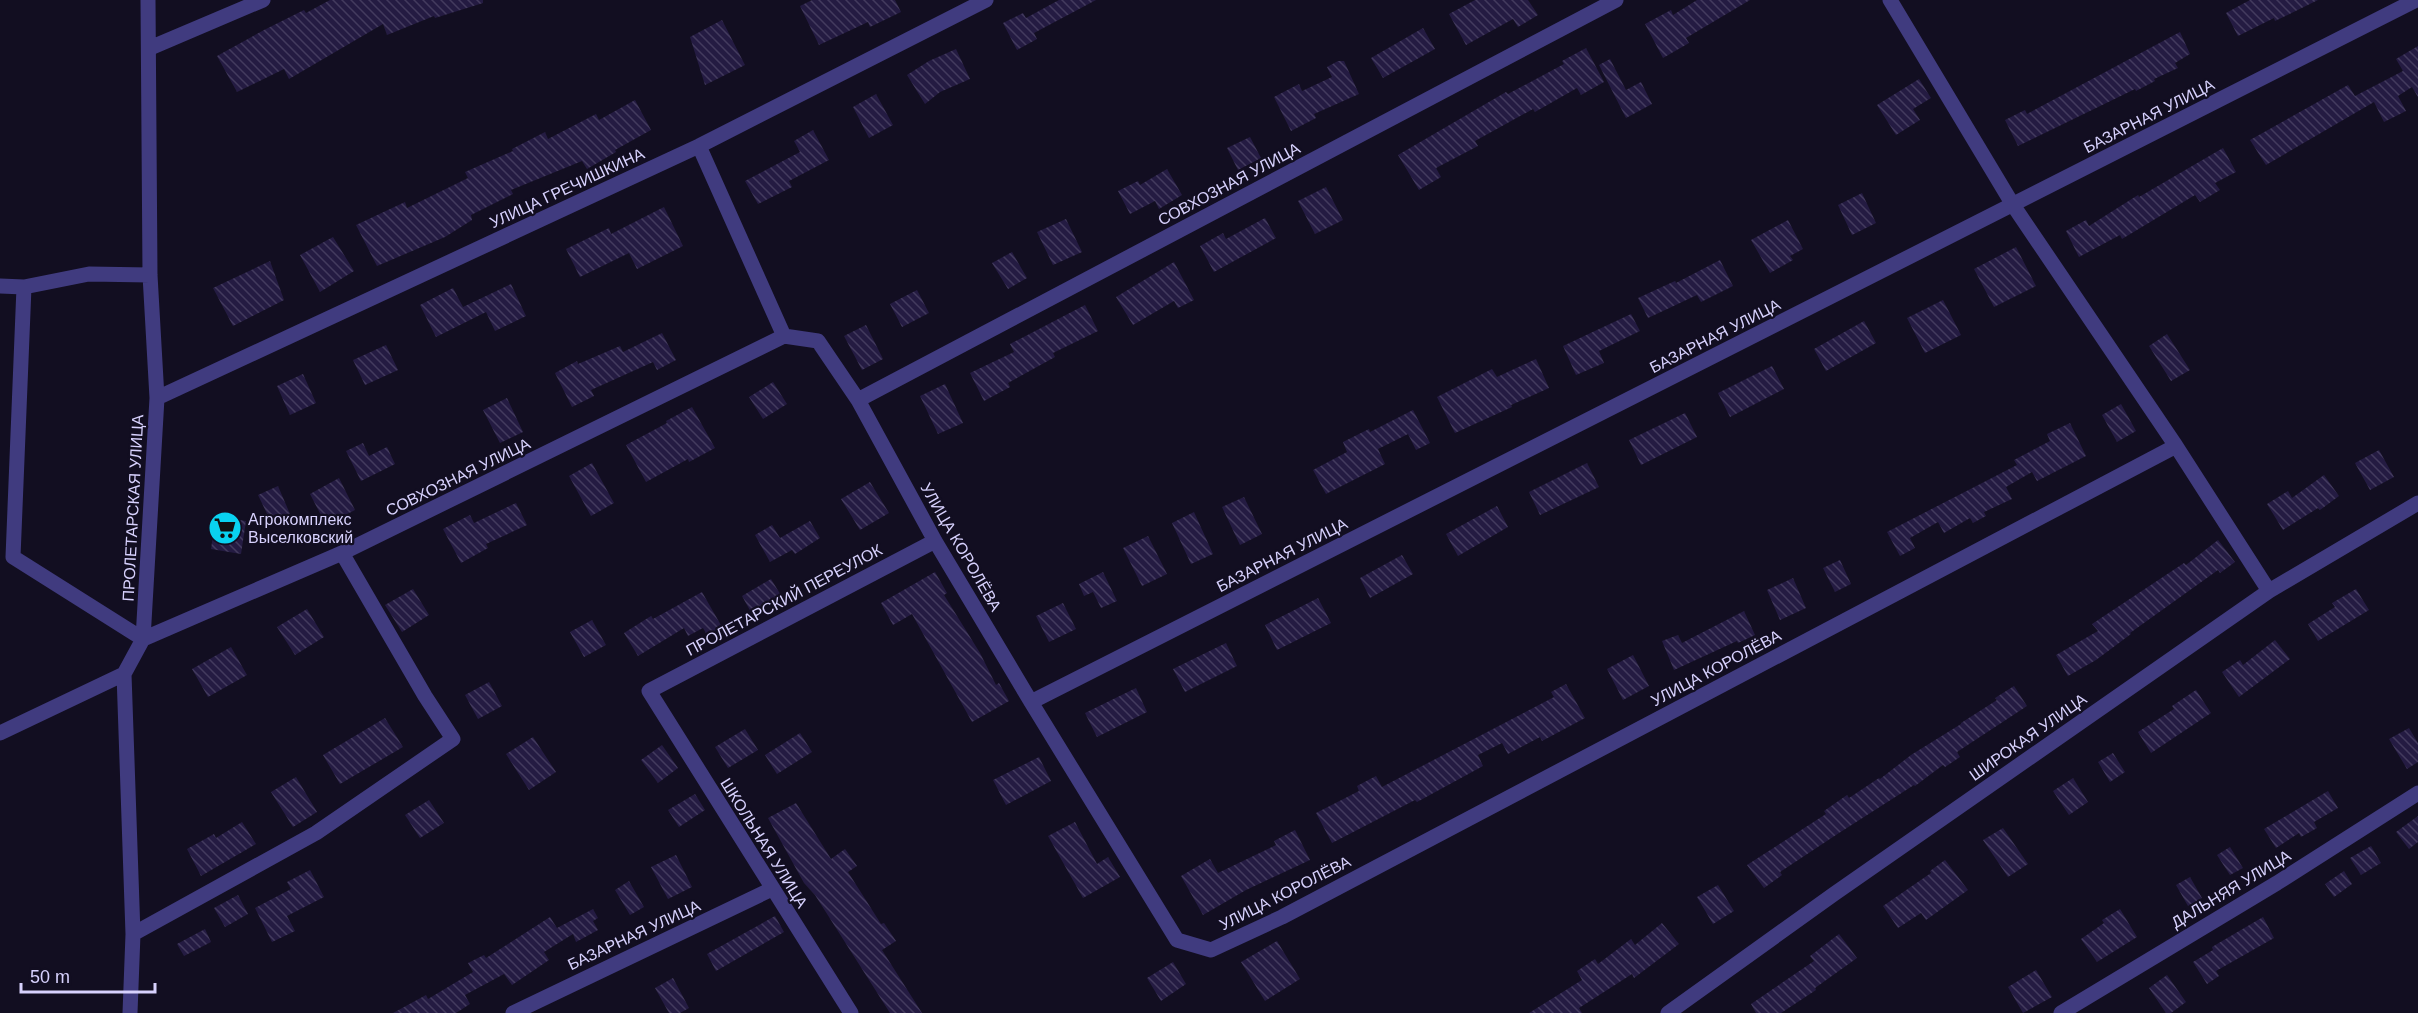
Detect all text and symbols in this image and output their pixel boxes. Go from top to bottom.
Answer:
street label: БАЗАРНАЯ УЛИЦА [2081,76,2217,156]
street label: СОВХОЗНАЯ УЛИЦА [1155,139,1303,229]
street label: УЛИЦА ГРЕЧИШКИНА [487,145,647,231]
street label: БАЗАРНАЯ УЛИЦА [1647,296,1783,376]
street label: ПРОЛЕТАРСКАЯ УЛИЦА [120,414,146,602]
street label: СОВХОЗНАЯ УЛИЦА [383,435,533,519]
street label: УЛИЦА КОРОЛЁВА [917,480,1005,614]
supermarket icon: Агрокомплекс Выселковский [207,510,243,546]
place label: Агрокомплекс Выселковский [248,511,353,546]
street label: БАЗАРНАЯ УЛИЦА [1214,515,1350,595]
street label: ПРОЛЕТАРСКИЙ ПЕРЕУЛОК [683,540,885,659]
street label: УЛИЦА КОРОЛЁВА [1648,626,1784,709]
street label: ШИРОКАЯ УЛИЦА [1966,690,2090,784]
street label: ШКОЛЬНАЯ УЛИЦА [717,775,811,911]
street label: ДАЛЬНЯЯ УЛИЦА [2168,846,2294,931]
street label: УЛИЦА КОРОЛЁВА [1217,852,1354,933]
street label: БАЗАРНАЯ УЛИЦА [565,897,703,973]
scale bar [21,956,154,994]
text: 50 m [30,967,70,987]

